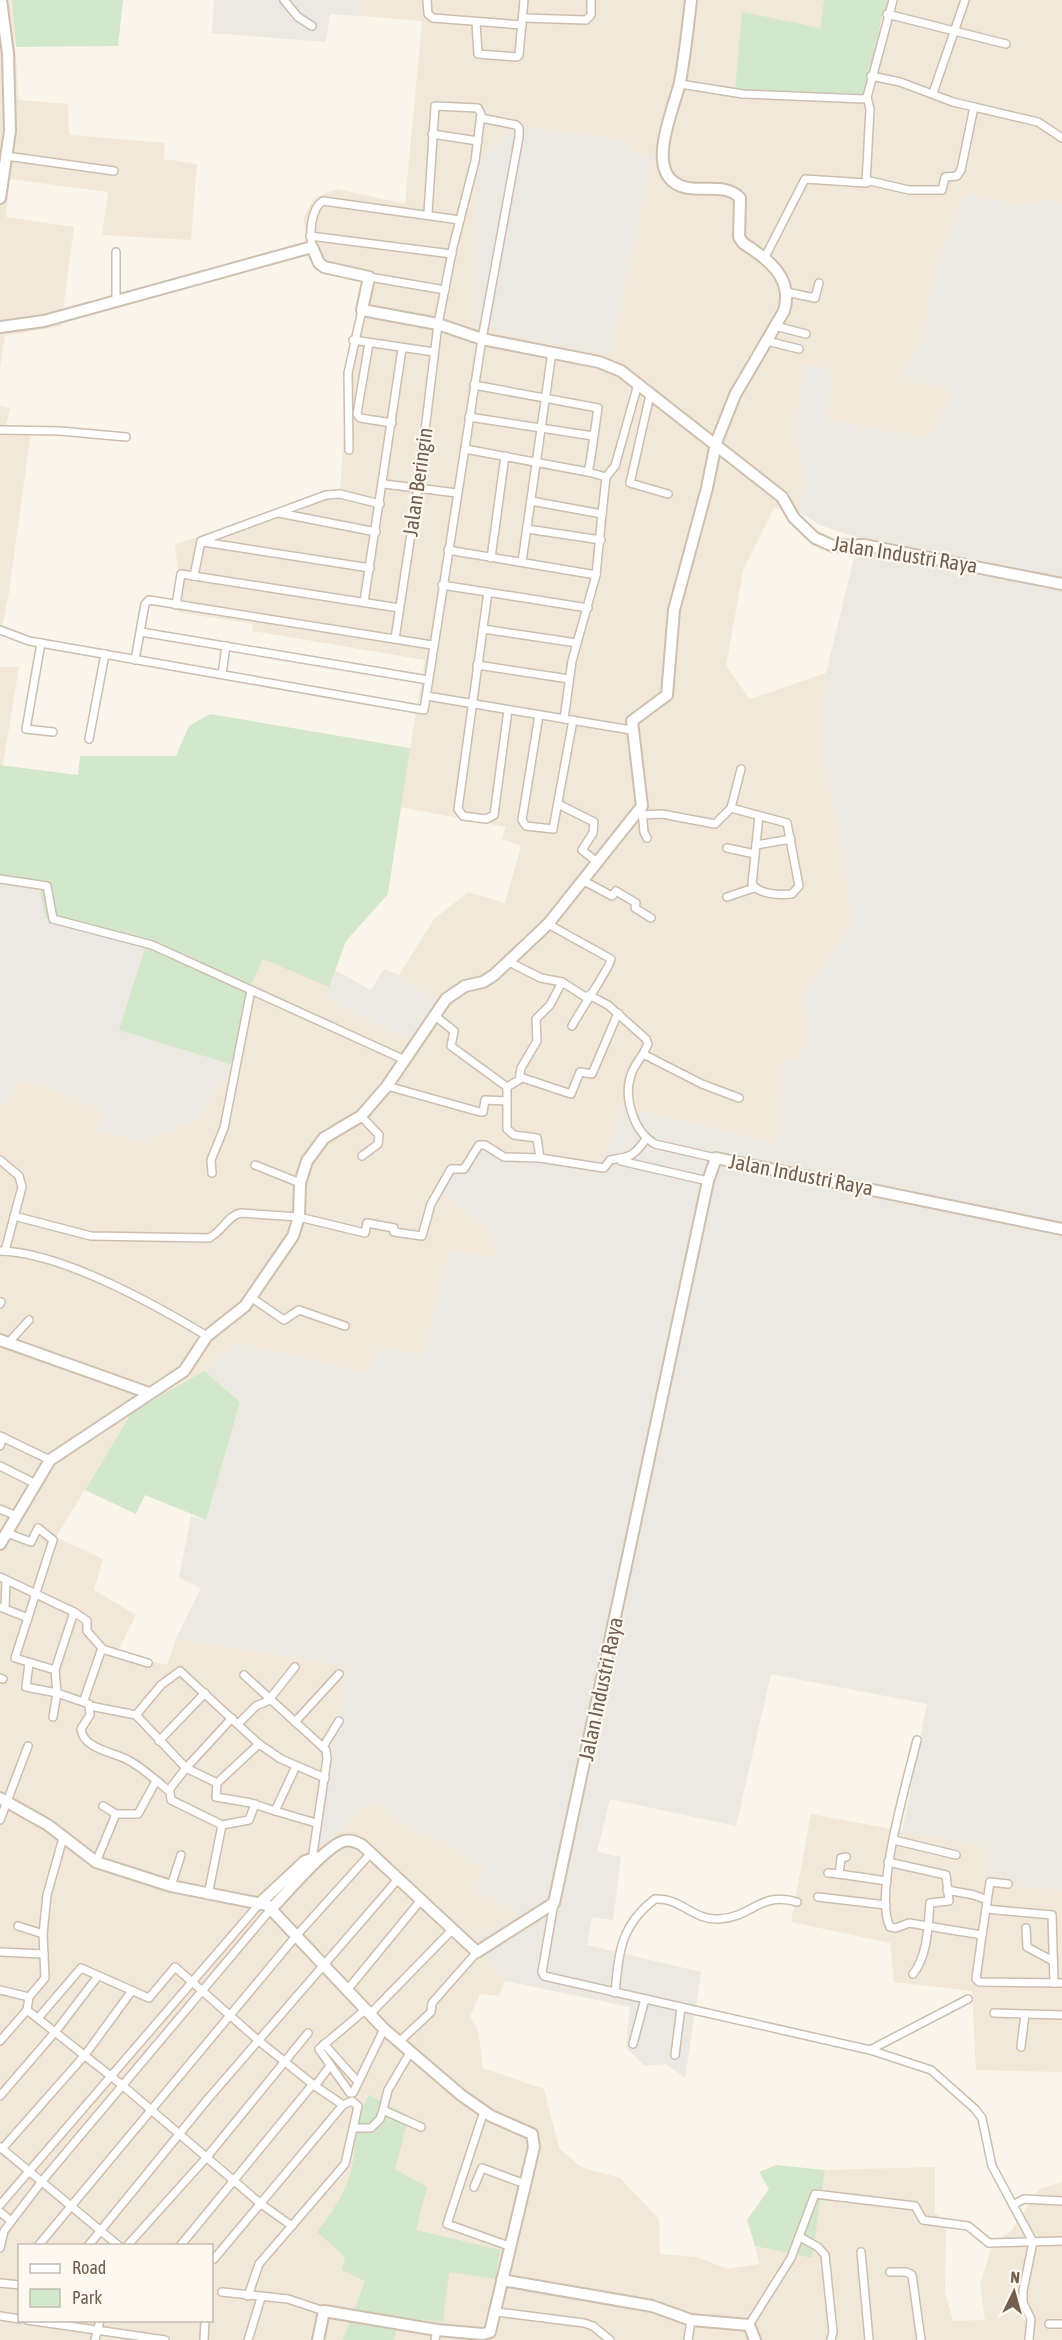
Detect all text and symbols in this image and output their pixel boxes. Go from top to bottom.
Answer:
street label: Jalan Beringin [397,426,437,538]
street label: Jalan Industri Raya [831,531,979,577]
street label: Jalan Industri Raya [727,1148,875,1200]
street label: Jalan Industri Raya [573,1615,627,1763]
legend [18,2244,213,2322]
text: Road [72,2257,106,2278]
north arrow [984,2262,1044,2322]
text: N [1010,2268,1021,2286]
text: Park [72,2287,102,2308]

